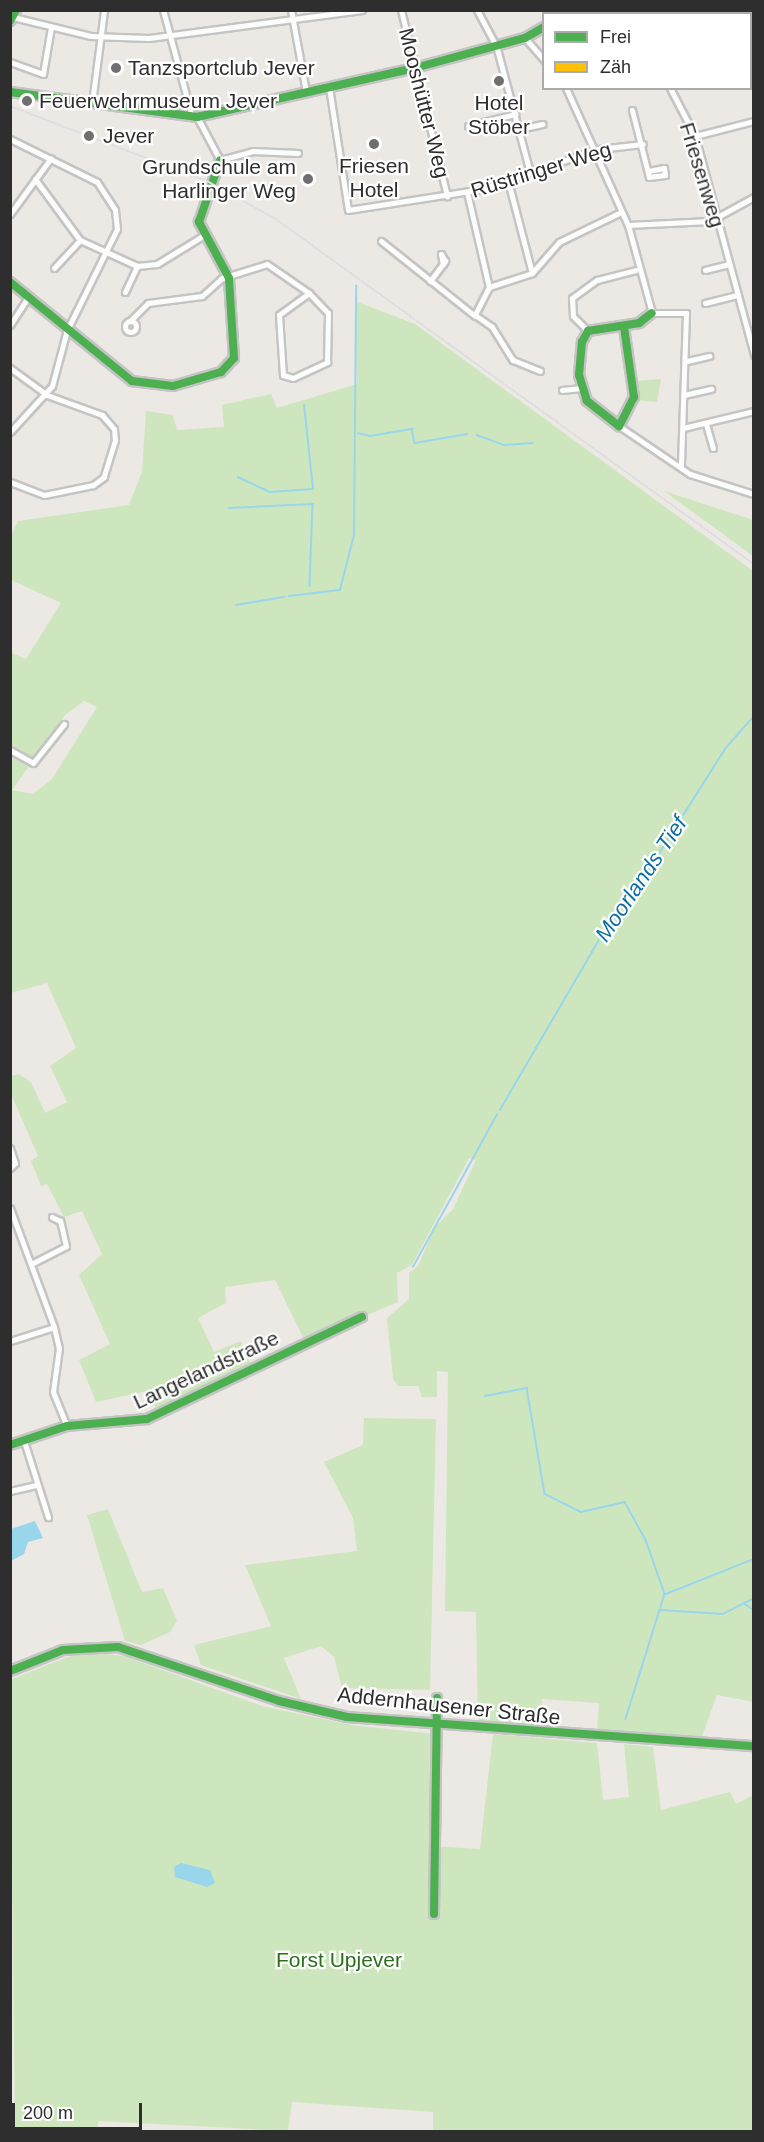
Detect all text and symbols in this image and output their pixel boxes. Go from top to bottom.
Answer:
legend [542,12,752,90]
street label: Mooshütter Weg [393,25,455,181]
text: Frei [600,27,631,47]
place label: Tanzsportclub Jever [128,55,315,81]
text: Zäh [600,57,631,77]
marker: Tanzsportclub Jever [109,61,123,75]
marker: Hotel Stöber [492,74,506,88]
place label: Feuerwehrmuseum Jever [39,88,277,114]
place label: Hotel Stöber [468,90,530,140]
marker: Feuerwehrmuseum Jever [20,94,34,108]
street label: Friesenweg [674,119,730,231]
place label: Jever [103,123,154,149]
marker: Jever [80,127,98,145]
marker: Friesen Hotel [367,137,381,151]
street label: Rüstringer Weg [468,137,614,203]
place label: Friesen Hotel [339,153,409,203]
place label: Grundschule am Harlinger Weg [142,154,296,204]
marker: Grundschule am Harlinger Weg [301,172,315,186]
water label: Moorlands Tief [589,811,693,947]
street label: Langelandstraße [129,1325,283,1415]
street label: Addernhausener Straße [336,1682,562,1730]
park label: Forst Upjever [276,1947,402,1973]
scale bar [15,2091,146,2129]
text: 200 m [23,2103,73,2123]

